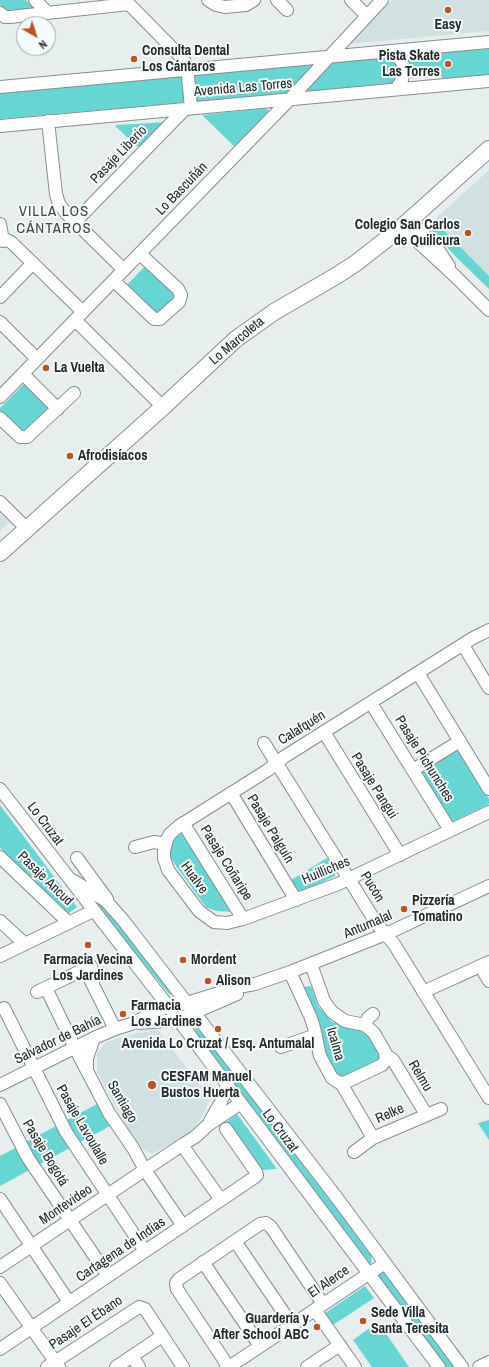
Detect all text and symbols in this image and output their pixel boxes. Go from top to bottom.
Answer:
marker: Easy [443,5,453,15]
north arrow [16,16,56,56]
place label: Easy [435,17,461,33]
text: N [36,37,50,52]
place label: Consulta Dental Los Cántaros [142,43,229,76]
place label: Pista Skate Las Torres [379,48,440,80]
marker: Consulta Dental Los Cántaros [129,54,139,64]
marker: Pista Skate Las Torres [443,59,453,69]
street label: Avenida Las Torres [193,75,293,101]
street label: Pasaje Liberio [87,123,151,187]
street label: Lo Bascuñán [153,159,211,219]
district label: VILLA LOS CÁNTAROS [16,203,92,238]
place label: Colegio San Carlos de Quilicura [355,217,460,250]
marker: Colegio San Carlos de Quilicura [463,228,473,238]
street label: Lo Marcoleta [206,313,268,369]
place label: La Vuelta [54,360,105,376]
marker: La Vuelta [41,363,51,373]
place label: Afrodisíacos [78,448,148,464]
marker: Afrodisíacos [65,451,75,461]
street label: Calafquén [275,707,329,749]
street label: Pasaje Pichunches [391,713,457,805]
street label: Pasaje Pangui [347,750,401,822]
street label: Pasaje Palguín [243,792,297,866]
street label: Lo Cruzat [23,799,67,849]
street label: Pasaje Coñaripe [196,822,256,904]
street label: Pasaje Ancud [14,848,76,910]
street label: Huilliches [300,853,352,889]
street label: Hualve [177,859,211,897]
street label: Pucón [356,869,388,905]
place label: Pizzería Tomatino [412,893,463,926]
marker: Pizzería Tomatino [399,904,409,914]
street label: Antumalal [341,907,395,943]
marker: Farmacia Vecina Los Jardines [83,940,93,950]
place label: Farmacia Vecina Los Jardines [43,952,133,984]
place label: Mordent [191,952,236,968]
marker: Mordent [178,955,188,965]
place label: Alison [216,973,251,989]
marker: Alison [203,976,213,986]
place label: Farmacia Los Jardines [131,998,202,1030]
marker: Farmacia Los Jardines [118,1009,128,1019]
street label: Salvador de Bahía [12,1012,104,1068]
marker: Avenida Lo Cruzat / Esq. Antumalal [213,1024,223,1034]
street label: Icalma [322,1025,348,1063]
place label: Avenida Lo Cruzat / Esq. Antumalal [122,1036,314,1052]
street label: Relmu [404,1057,436,1095]
place label: CESFAM Manuel Bustos Huerta [161,1069,252,1102]
street label: Santiago [103,1078,141,1126]
marker: CESFAM Manuel Bustos Huerta [146,1079,158,1091]
street label: Pasaje Lavoulalle [52,1082,112,1168]
street label: Relke [373,1100,407,1128]
street label: Lo Cruzat [258,1106,302,1156]
street label: Pasaje Bogotá [19,1117,71,1189]
street label: Montevideo [36,1181,96,1229]
street label: Cartagena de Indias [73,1214,169,1286]
street label: El Alerce [305,1262,353,1302]
street label: Pasaje El Ébano [46,1292,126,1354]
place label: Sede Villa Santa Teresita [371,1305,449,1338]
place label: Guardería y After School ABC [213,1311,309,1344]
marker: Sede Villa Santa Teresita [358,1316,368,1326]
marker: Guardería y After School ABC [312,1322,322,1332]

